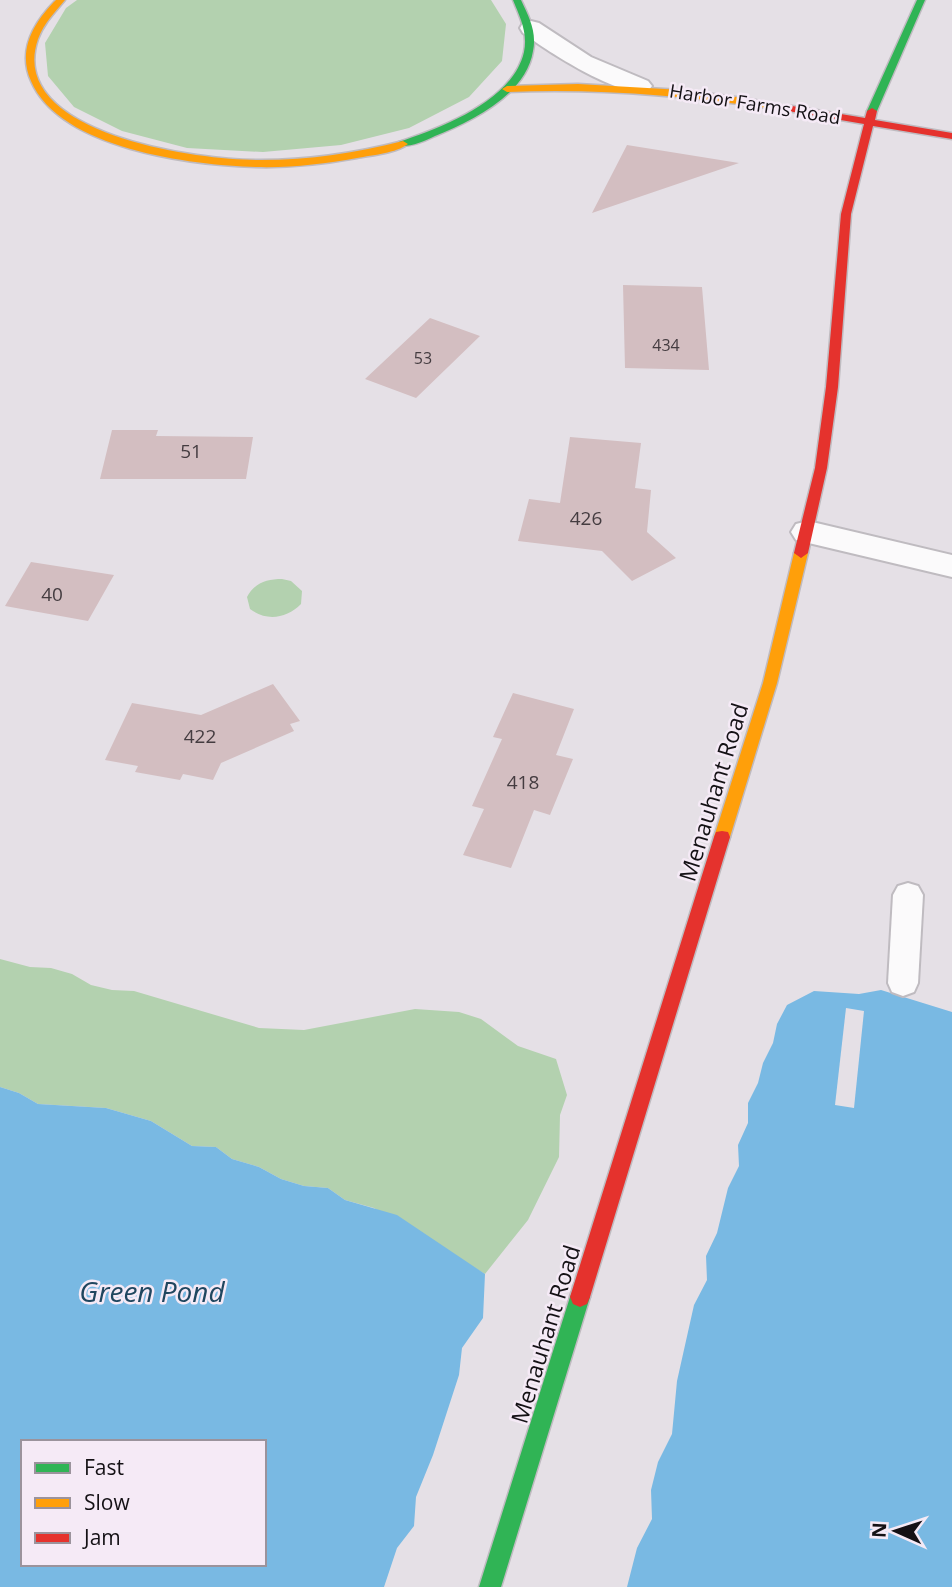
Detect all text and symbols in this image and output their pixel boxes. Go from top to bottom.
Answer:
street label: Harbor Farms Road [667,78,843,130]
house number: 434 [652,334,680,356]
house number: 53 [414,347,432,369]
house number: 51 [180,438,202,464]
house number: 426 [570,505,602,531]
house number: 40 [41,581,63,607]
street label: Menauhant Road [671,699,755,885]
house number: 422 [184,723,216,749]
house number: 418 [507,769,539,795]
street label: Menauhant Road [503,1241,587,1427]
water label: Green Pond [79,1272,225,1310]
legend [21,1440,266,1566]
text: Fast [84,1453,124,1481]
text: Slow [84,1488,130,1516]
north arrow [861,1496,931,1566]
text: N [866,1522,892,1539]
text: Jam [82,1523,121,1551]

